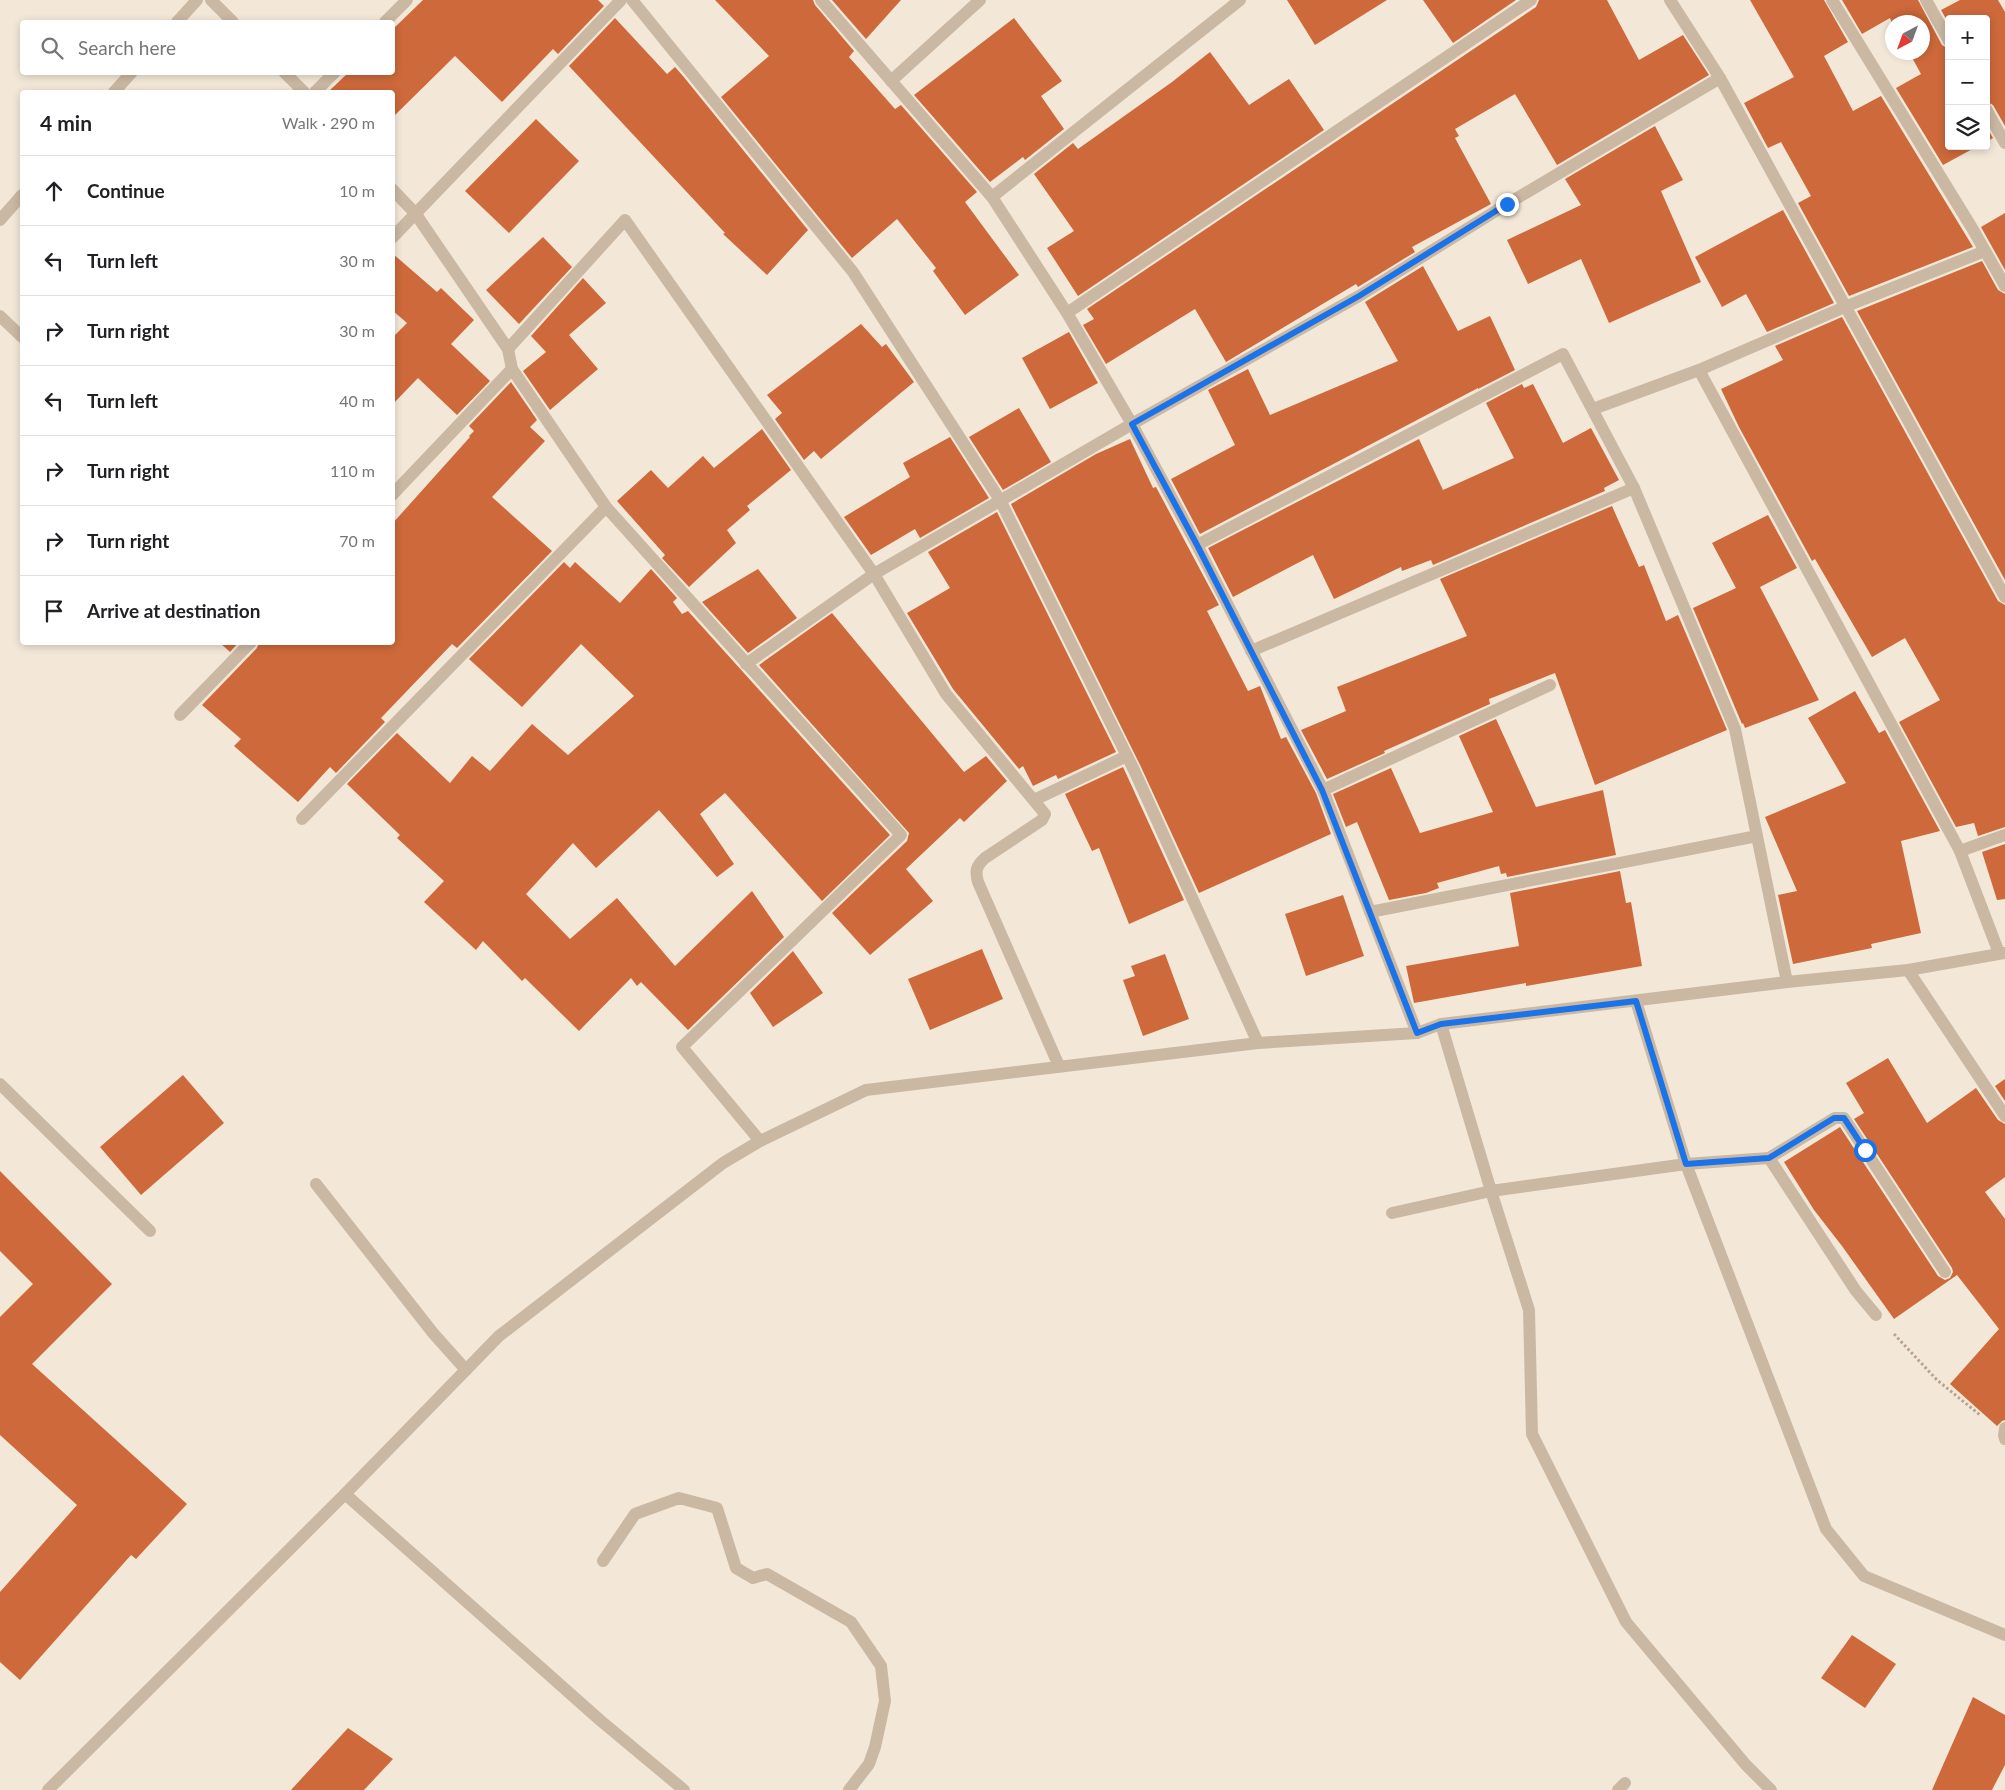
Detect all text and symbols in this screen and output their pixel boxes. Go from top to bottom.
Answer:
north arrow [1885,15,1930,60]
map controls [1945,15,1990,150]
button: + [1945,15,1990,60]
search box [20,20,395,75]
icon: search [38,34,66,62]
text: Search here [78,36,176,59]
button: − [1945,60,1990,105]
button: layers [1945,105,1990,150]
text: 4 min [40,110,92,135]
text: Walk · 290 m [282,113,375,132]
icon: ahead [40,177,68,205]
text: Continue [87,179,165,202]
text: 10 m [339,181,375,200]
route end [1496,193,1519,216]
icon: left [40,247,68,275]
text: Turn left [87,249,158,272]
text: 30 m [339,251,375,270]
icon: right [40,317,68,345]
text: Turn right [87,319,169,342]
text: 30 m [339,321,375,340]
icon: left [40,387,68,415]
text: Turn left [87,389,158,412]
text: 40 m [339,391,375,410]
icon: right [40,457,68,485]
text: Turn right [87,459,169,482]
text: 110 m [330,461,375,480]
icon: right [40,527,68,555]
text: Turn right [87,529,169,552]
text: 70 m [339,531,375,550]
icon: arrive [40,597,68,625]
text: Arrive at destination [87,599,260,622]
route start [1854,1139,1877,1162]

